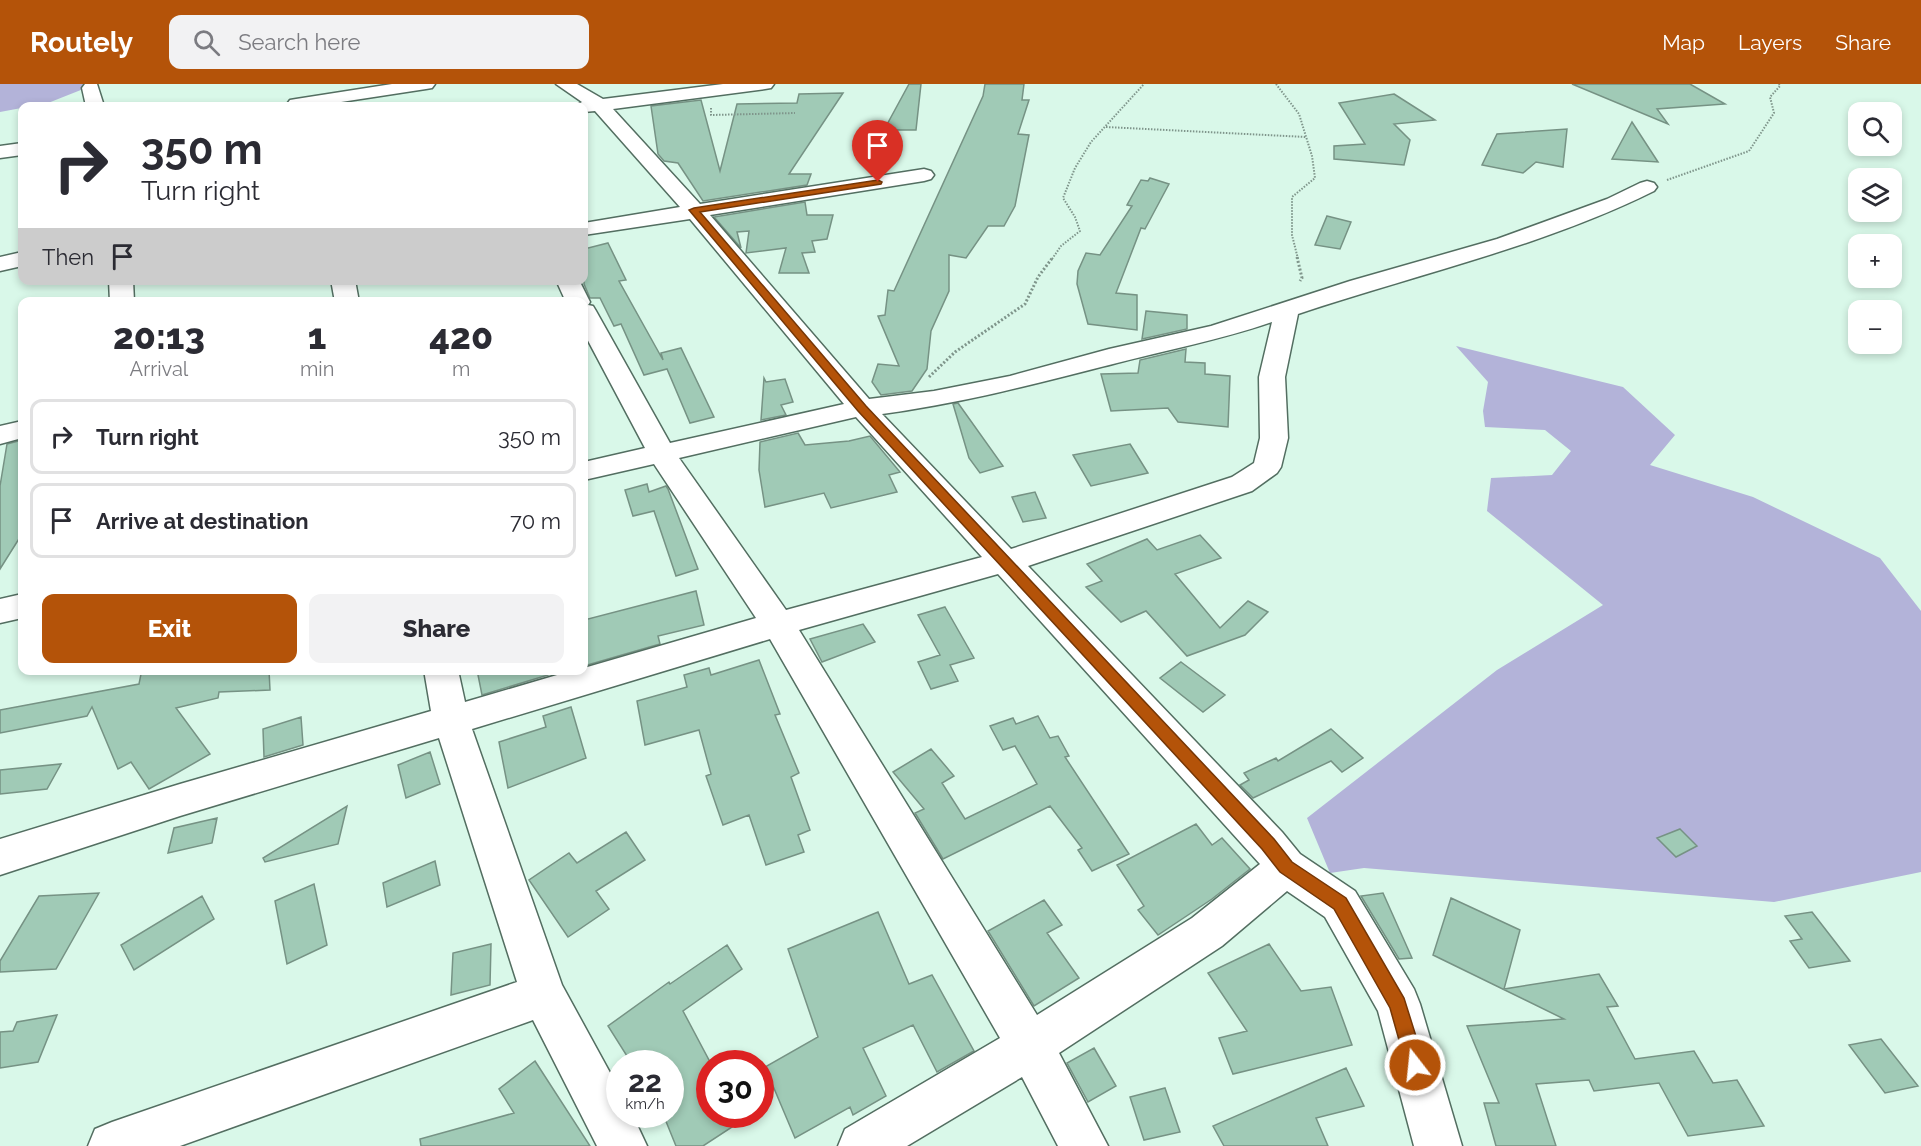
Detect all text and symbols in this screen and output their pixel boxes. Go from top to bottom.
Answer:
search box [169,15,589,69]
text: Routely [30,26,133,59]
icon: search [190,26,223,59]
text: Search here [238,29,360,55]
text: Map [1662,30,1705,55]
text: Layers [1738,30,1802,55]
text: Share [1835,30,1891,55]
map controls [1848,102,1902,354]
button: search [1848,102,1902,156]
pin [852,120,903,182]
text: 350 m [141,125,263,174]
icon: right [42,126,120,204]
icon: arrive [861,129,894,162]
button: layers [1848,168,1902,222]
text: Turn right [141,175,260,206]
button: + [1848,234,1902,288]
icon: arrive [106,240,139,273]
text: Then [42,244,94,270]
button: − [1848,300,1902,354]
text: 20:13 [113,315,205,357]
text: 1 [308,315,326,357]
text: 420 [429,315,493,357]
text: Arrival [130,357,188,381]
text: min [300,357,334,381]
text: m [452,357,470,381]
icon: right [45,420,78,453]
text: Turn right [96,424,199,450]
text: 350 m [498,424,561,450]
icon: arrive [45,504,78,537]
text: Arrive at destination [96,508,309,534]
text: 70 m [510,508,561,534]
button: Exit [42,594,297,663]
button: Share [309,594,564,663]
position arrow [1383,1033,1447,1097]
speed limit sign: 30 [696,1050,774,1128]
text: 22 [628,1064,662,1099]
text: km/h [625,1095,665,1113]

